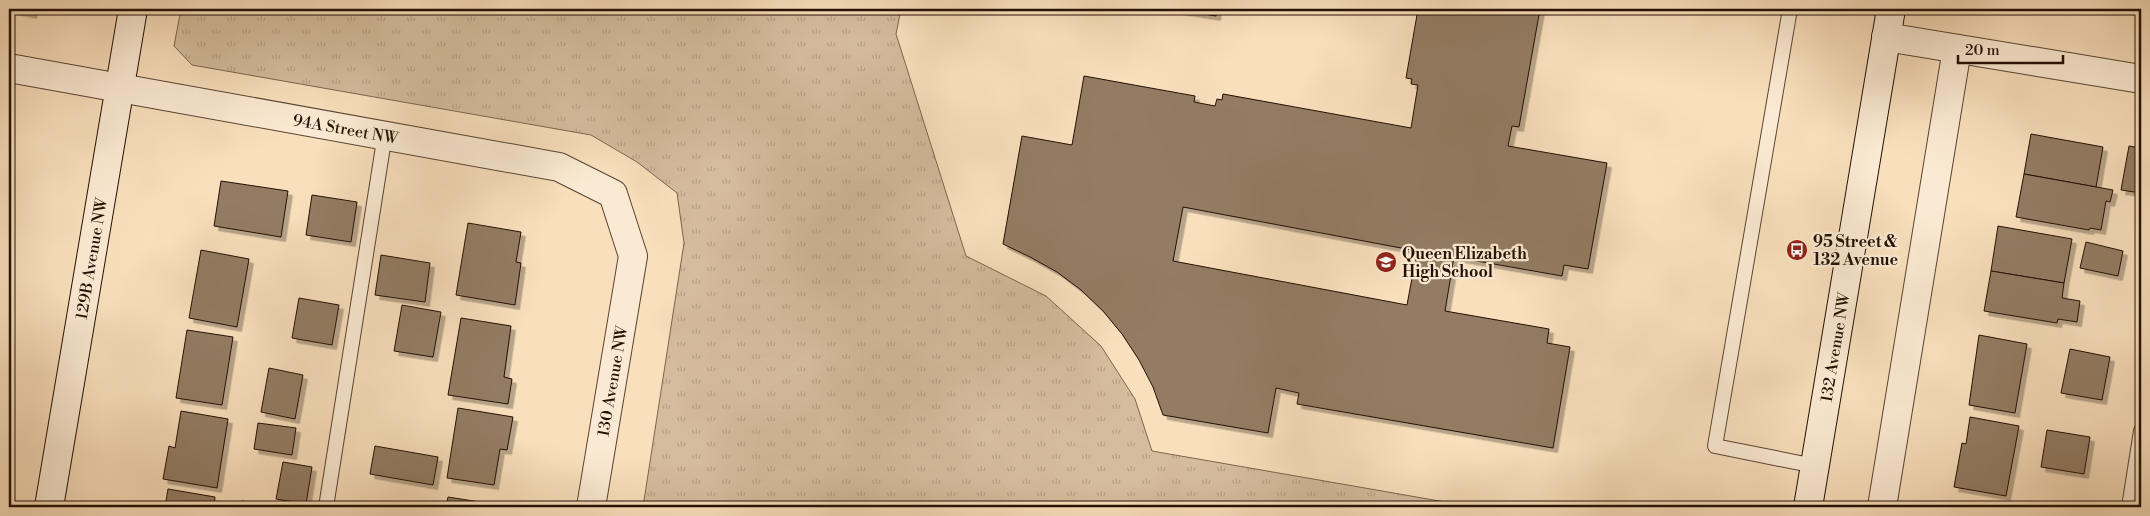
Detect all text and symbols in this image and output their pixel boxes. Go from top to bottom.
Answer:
scale bar [1958,32,2062,64]
text: 20 m [1965,41,2000,60]
street label: 94A Street NW [291,110,400,149]
street label: 129B Avenue NW [72,196,112,321]
place label: 95 Street & 132 Avenue [1813,232,1899,270]
bus stop icon: 95 Street & 132 Avenue [1785,238,1809,262]
place label: Queen Elizabeth High School [1402,244,1527,282]
school or university icon: Queen Elizabeth High School [1374,250,1398,274]
street label: 132 Avenue NW [1817,291,1855,404]
street label: 130 Avenue NW [593,324,633,438]

